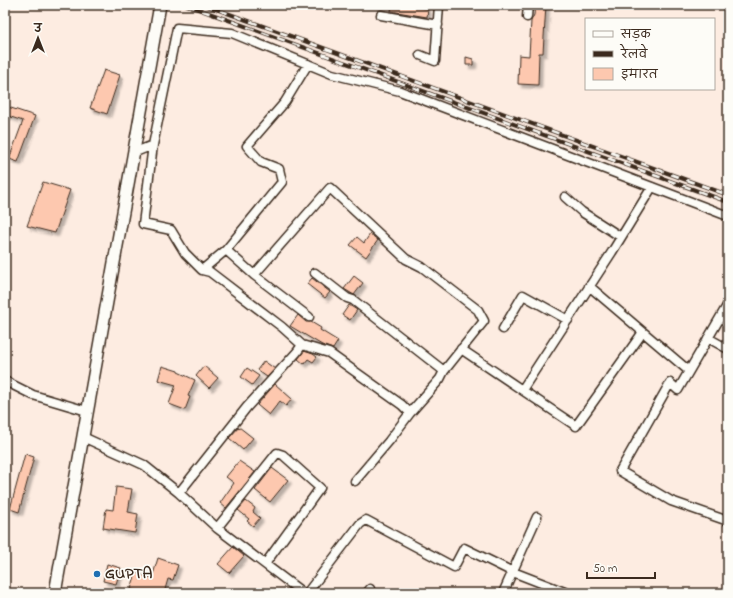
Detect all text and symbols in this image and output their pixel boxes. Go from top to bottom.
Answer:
north arrow [18,18,58,58]
legend [585,18,715,90]
text: उ [33,21,43,37]
text: सड़क [620,26,652,44]
text: रेलवे [619,43,648,64]
text: इमारत [621,66,659,84]
scale bar [587,554,655,580]
text: 50 m [593,560,617,578]
place label: GUPTA [105,562,153,586]
marker: GUPTA [92,569,102,579]

